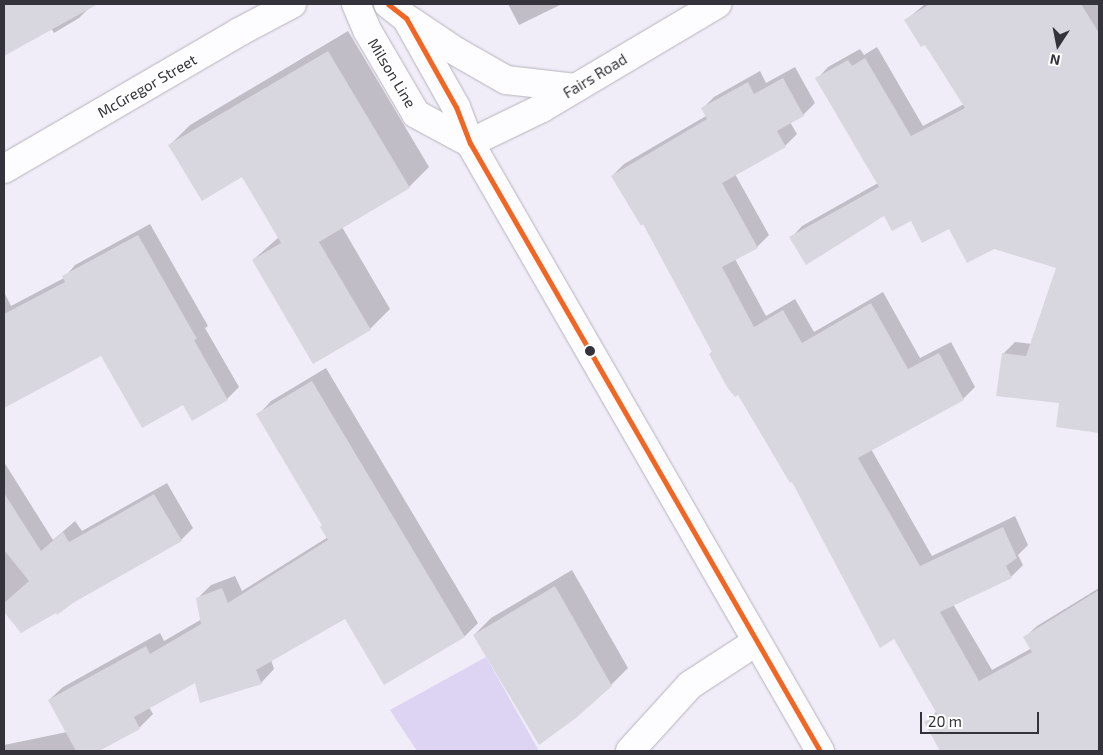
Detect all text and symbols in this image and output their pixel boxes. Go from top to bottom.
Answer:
north arrow [1033,20,1083,70]
street label: Milson Line [364,35,420,111]
street label: McGregor Street [94,50,200,122]
street label: Fairs Road [560,50,630,102]
text: N [1048,51,1062,70]
unlabelled marker [585,346,595,356]
scale bar [923,702,1042,734]
text: 20 m [928,712,962,730]

